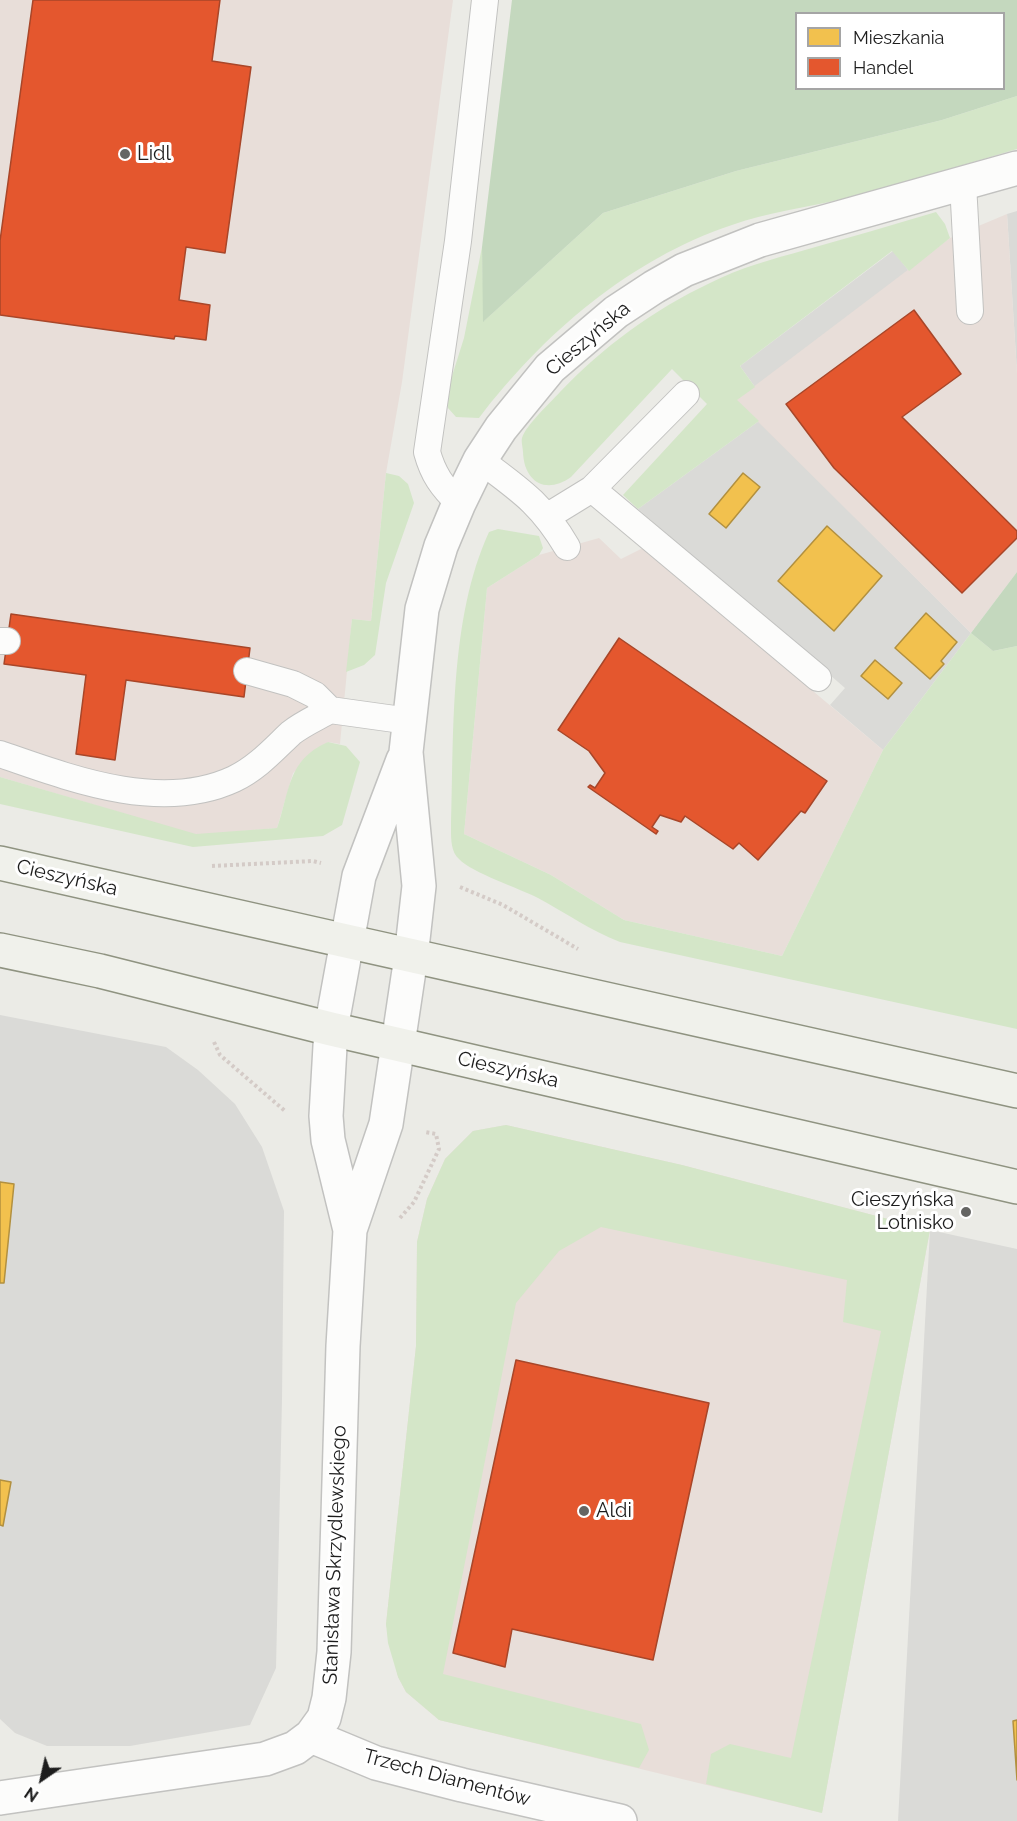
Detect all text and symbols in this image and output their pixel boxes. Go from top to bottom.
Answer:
legend [795,12,1005,90]
text: Mieszkania [853,27,944,48]
text: Handel [853,57,913,78]
place label: Lidl [137,142,171,166]
marker: Lidl [118,147,132,161]
street label: Cieszyńska [541,297,635,381]
street label: Cieszyńska [14,855,120,901]
street label: Cieszyńska [455,1047,561,1093]
place label: Cieszyńska Lotnisko [851,1188,954,1235]
marker: Cieszyńska Lotnisko [959,1205,973,1219]
street label: Stanisława Skrzydlewskiego [318,1425,352,1685]
place label: Aldi [596,1499,632,1523]
marker: Aldi [577,1504,591,1518]
street label: Trzech Diamentów [361,1744,533,1812]
north arrow [12,1749,72,1809]
text: N [21,1783,42,1806]

